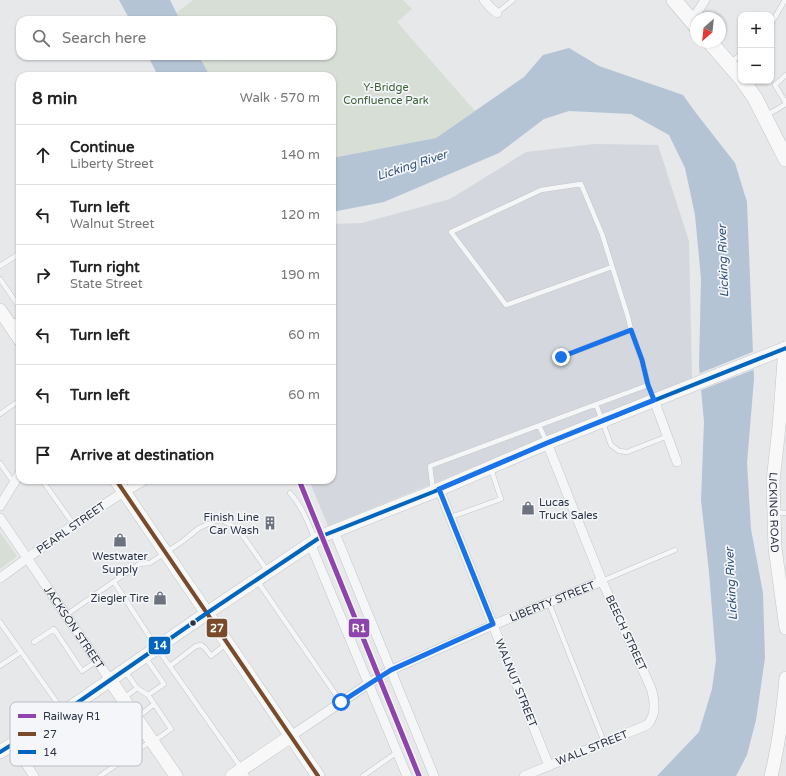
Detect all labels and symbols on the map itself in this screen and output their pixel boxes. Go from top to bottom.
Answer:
north arrow [690,12,726,48]
park label: Y-Bridge Confluence Park [343,81,429,107]
water label: Licking River [375,147,450,183]
water label: Licking River [715,223,731,298]
route end [552,348,570,366]
street label: LICKING ROAD [766,471,782,554]
place label: Lucas Truck Sales [539,496,598,522]
street label: PEARL STREET [34,499,108,557]
shop icon: Lucas Truck Sales [520,500,536,516]
place label: Finish Line Car Wash [203,511,259,537]
building icon: Finish Line Car Wash [262,515,278,531]
shop icon: Westwater Supply [112,532,128,548]
water label: Licking River [722,546,740,621]
place label: Westwater Supply [92,550,149,576]
street label: LIBERTY STREET [508,578,597,624]
street label: JACKSON STREET [41,583,107,671]
shop icon: Ziegler Tire [152,590,168,606]
place label: Ziegler Tire [90,592,149,605]
street label: BEECH STREET [603,593,649,673]
unlabelled marker [188,618,198,628]
line badge: 27 [206,618,228,638]
line badge: R1 [348,618,370,638]
text: 27 [210,622,224,635]
text: R1 [352,622,366,635]
line badge: 14 [148,636,171,655]
street label: WALNUT STREET [492,637,540,729]
text: 14 [153,639,167,652]
route start [332,693,350,711]
legend [10,702,142,766]
text: Railway R1 [43,710,101,723]
text: 27 [43,728,57,741]
street label: WALL STREET [554,728,630,768]
text: 14 [43,746,57,759]

